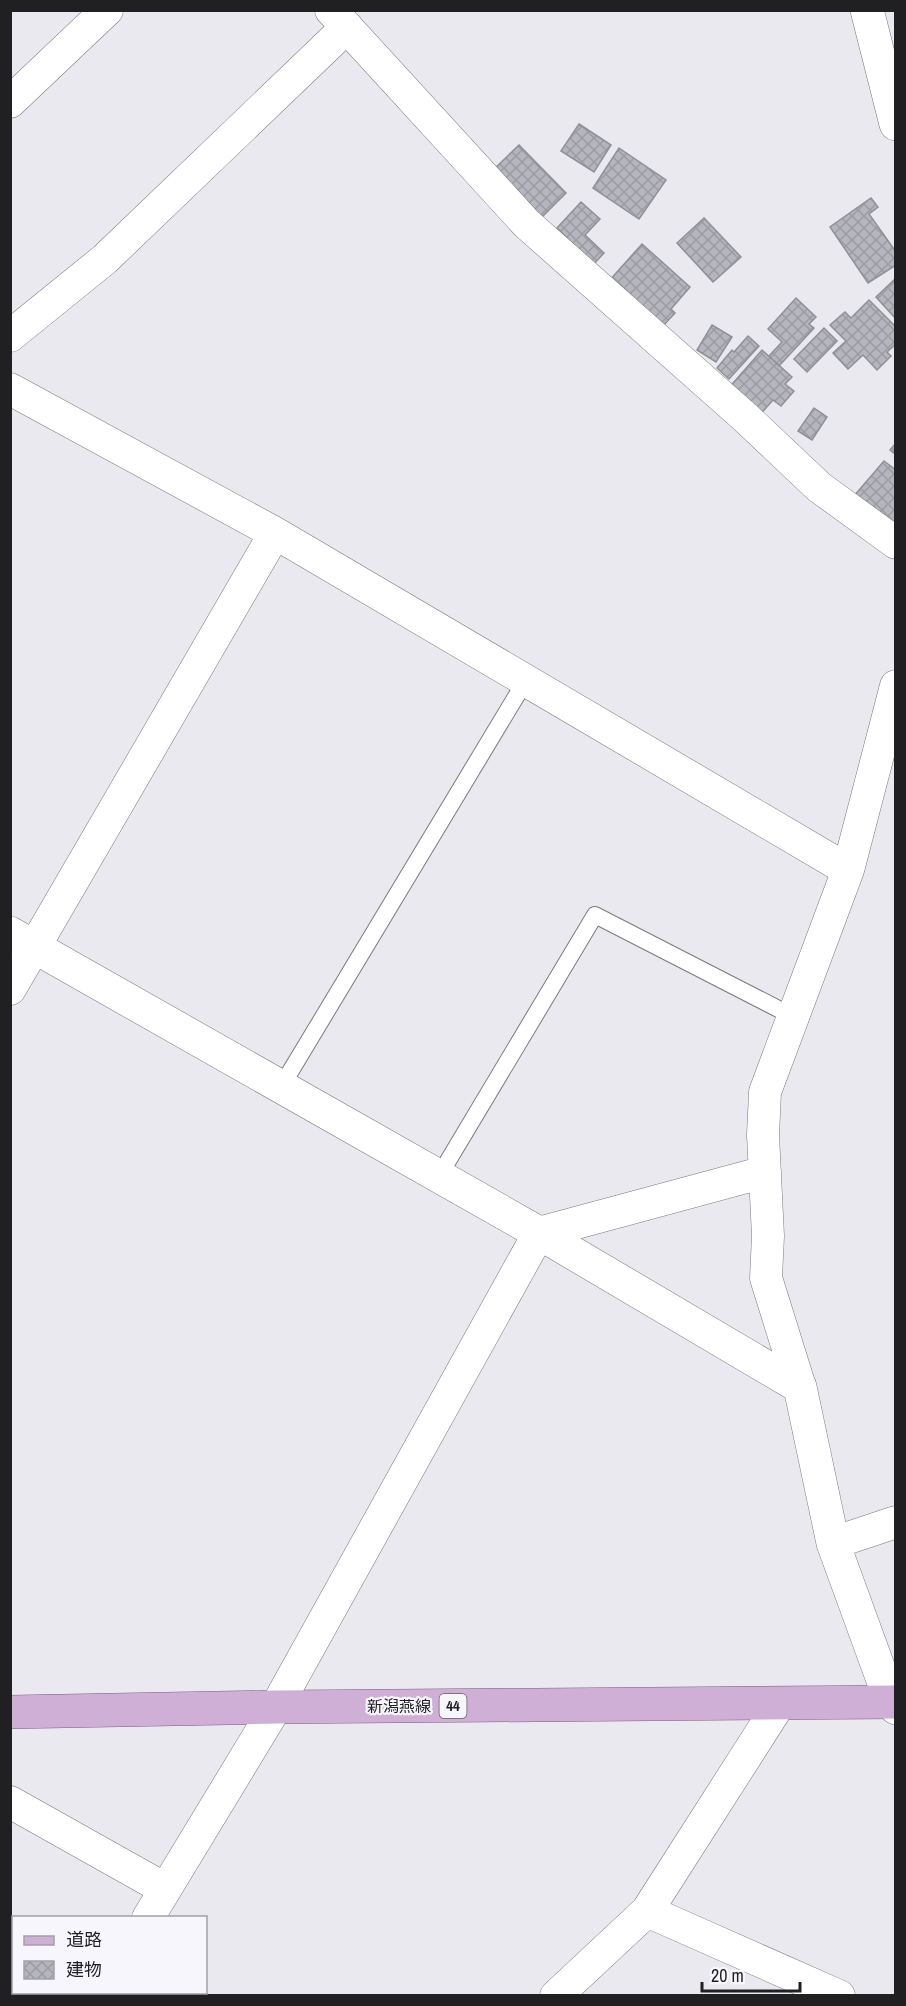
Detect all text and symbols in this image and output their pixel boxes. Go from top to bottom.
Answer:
road number: 44 [440,1694,466,1718]
street label: 新潟燕線 [367,1695,431,1717]
legend [12,1916,207,1994]
text: 道路 [66,1927,102,1952]
scale bar [702,1955,800,1993]
text: 建物 [66,1957,102,1982]
text: 20 m [711,1963,744,1988]

